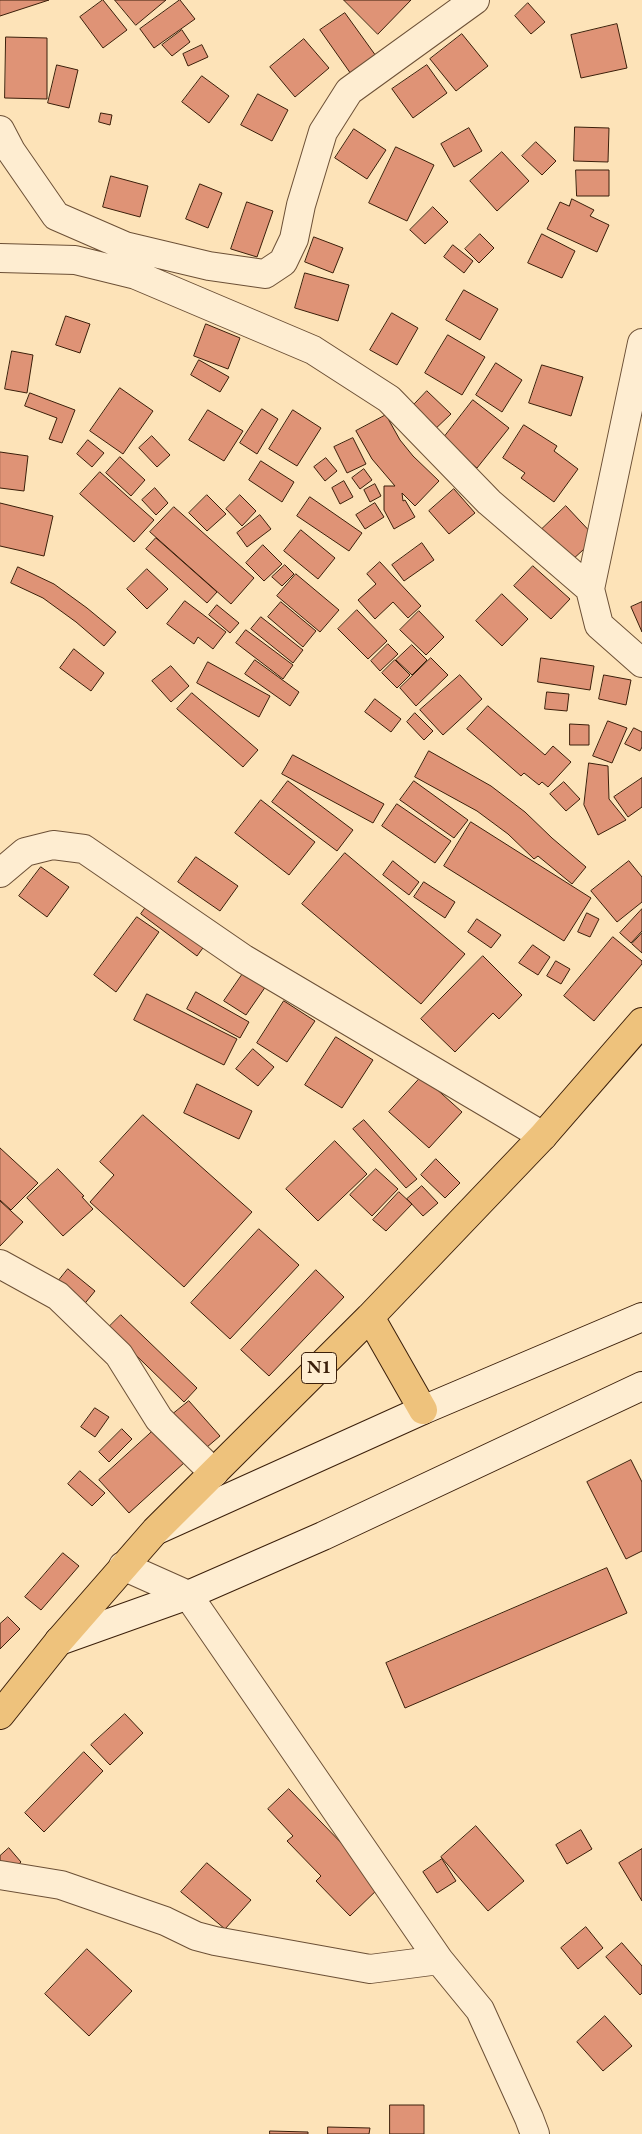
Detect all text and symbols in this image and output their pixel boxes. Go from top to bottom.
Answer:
road number: N1 [302,1352,336,1384]

